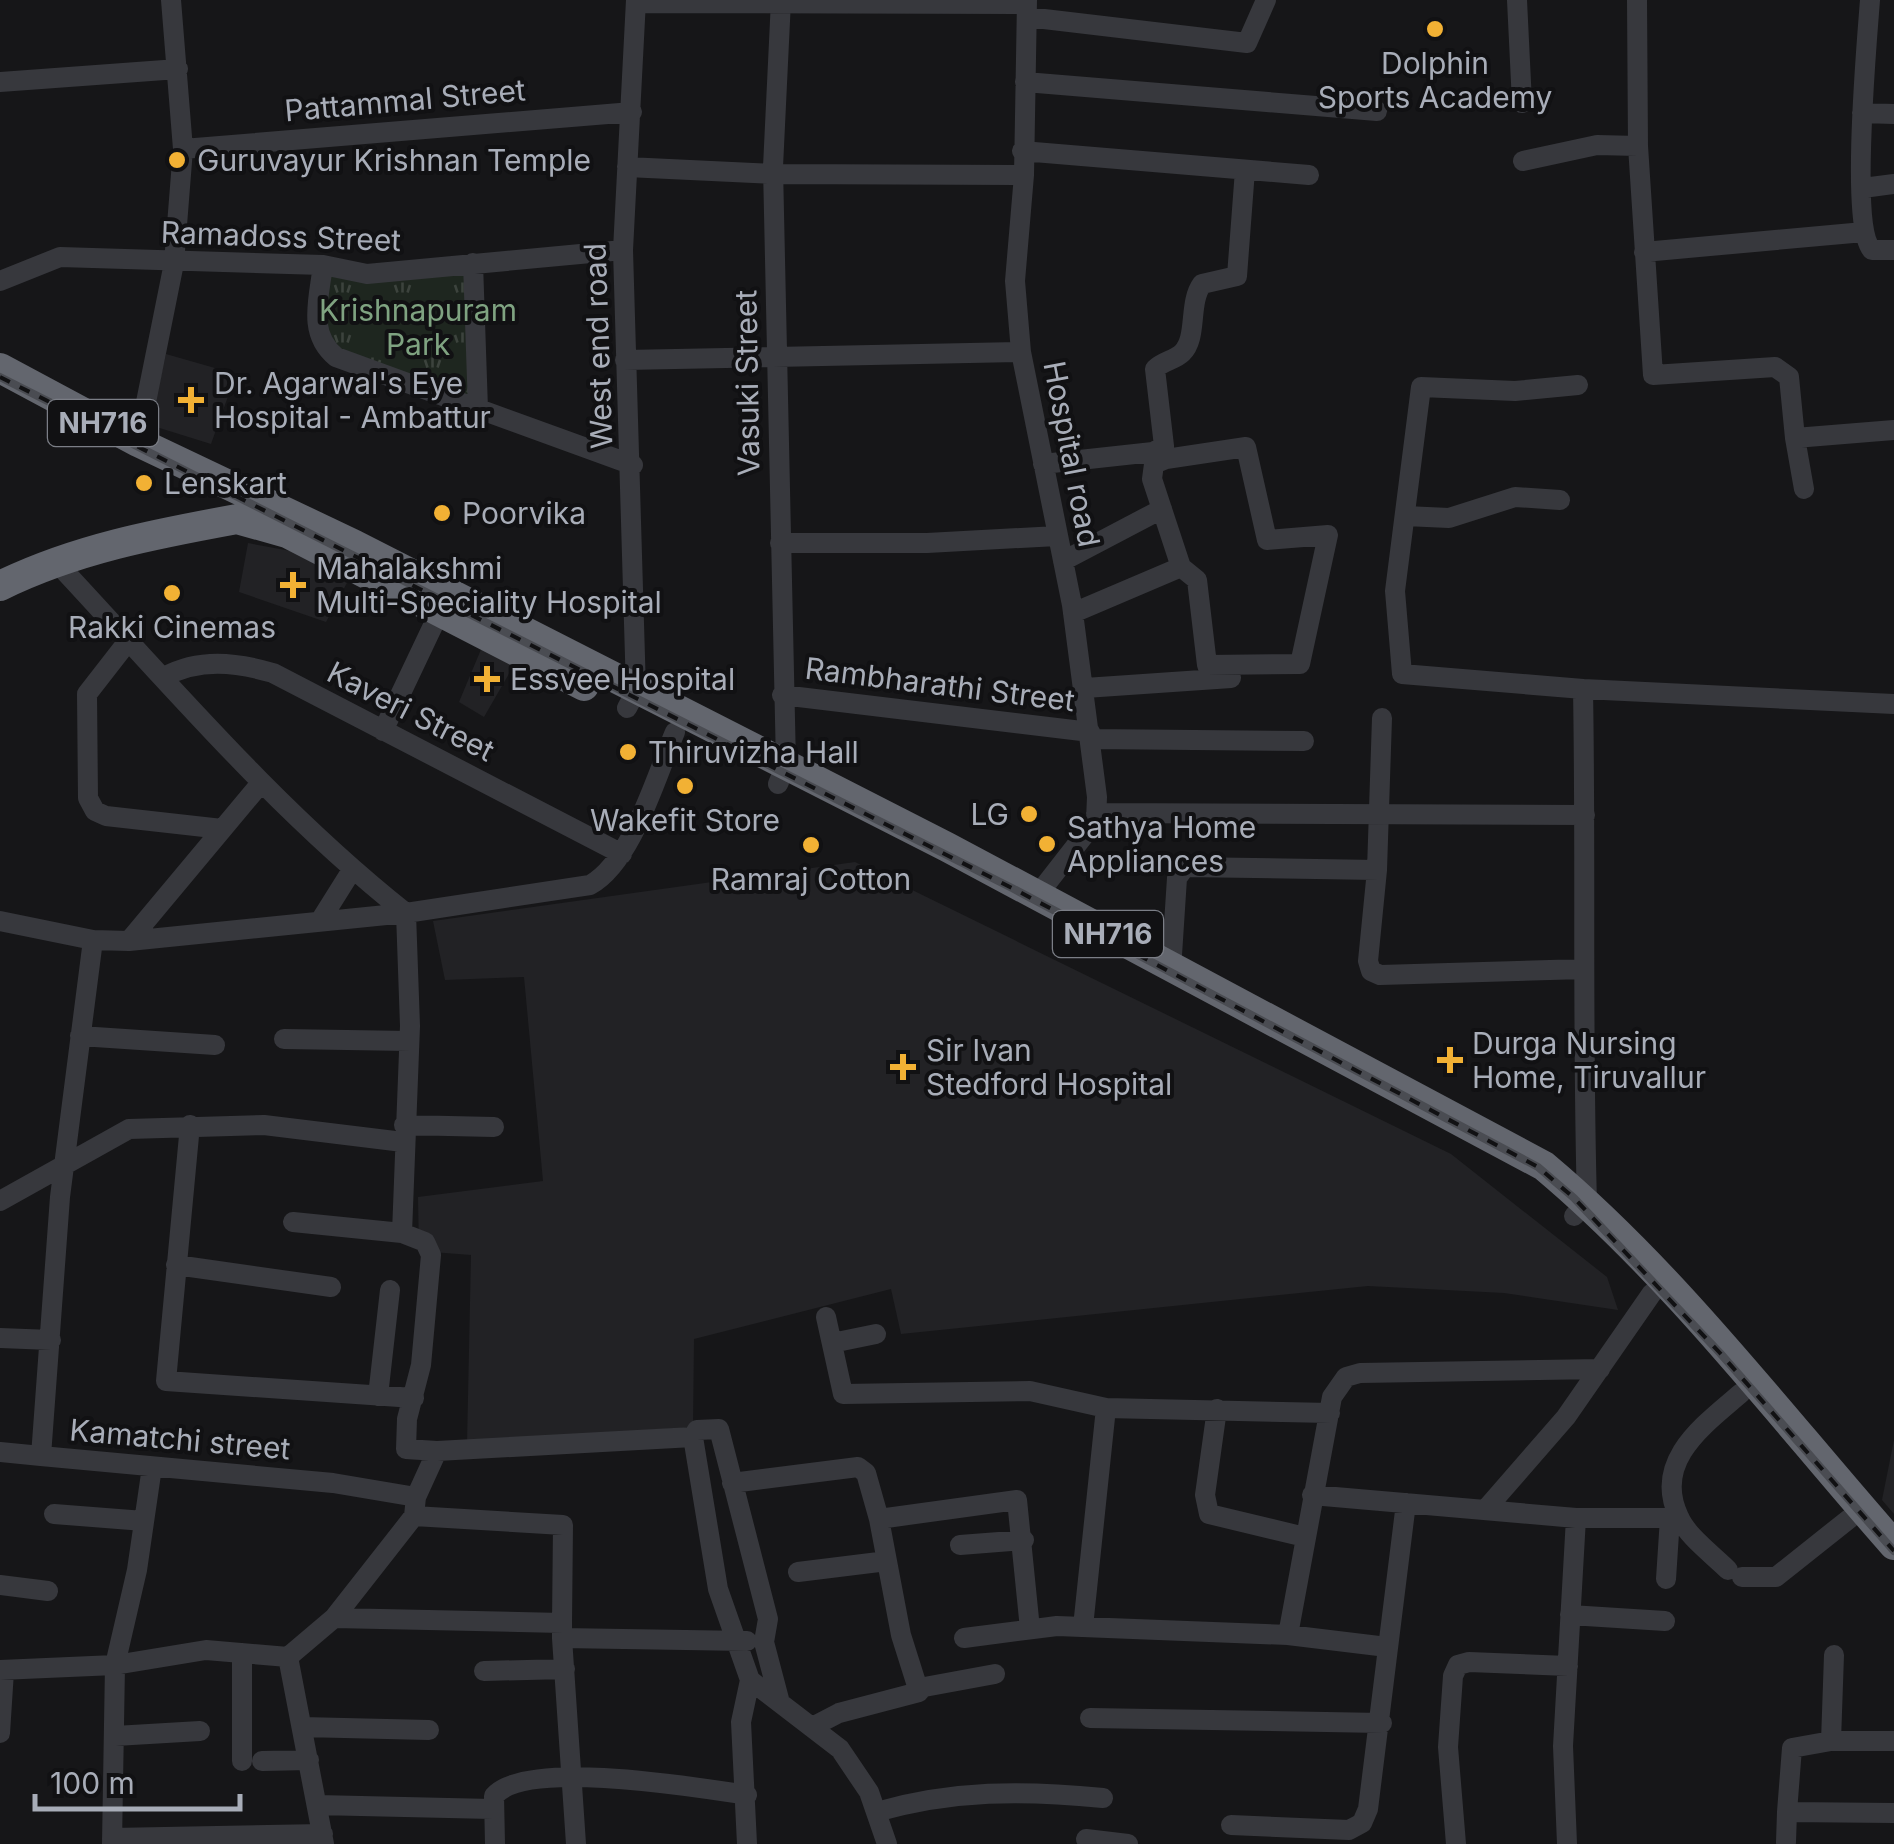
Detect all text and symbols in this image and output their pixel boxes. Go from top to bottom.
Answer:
marker: Dolphin Sports Academy [1424,18,1446,40]
place label: Dolphin Sports Academy [1318,45,1552,115]
street label: Pattammal Street [283,72,527,128]
place label: Guruvayur Krishnan Temple [197,142,591,178]
marker: Guruvayur Krishnan Temple [166,149,188,171]
street label: Ramadoss Street [160,214,402,258]
street label: West end road [576,242,620,450]
street label: Vasuki Street [727,289,767,477]
park label: Krishnapuram Park [319,292,517,362]
street label: Hospital road [1036,358,1108,550]
place label: Dr. Agarwal's Eye Hospital - Ambattur [214,365,491,435]
marker: Dr. Agarwal's Eye Hospital - Ambattur [178,387,204,413]
road number: NH716 [48,400,158,446]
place label: Lenskart [164,465,287,501]
marker: Lenskart [133,472,155,494]
place label: Poorvika [462,495,586,531]
marker: Poorvika [431,502,453,524]
place label: Mahalakshmi Multi-Speciality Hospital [316,550,662,620]
marker: Mahalakshmi Multi-Speciality Hospital [280,572,306,598]
marker: Rakki Cinemas [161,582,183,604]
place label: Rakki Cinemas [68,609,276,645]
street label: Rambharathi Street [803,650,1077,718]
street label: Kaveri Street [322,654,501,769]
place label: Essvee Hospital [510,661,735,697]
marker: Essvee Hospital [474,666,500,692]
place label: Thiruvizha Hall [648,734,859,770]
marker: Thiruvizha Hall [617,741,639,763]
marker: Wakefit Store [674,775,696,797]
place label: LG [971,796,1009,832]
place label: Wakefit Store [590,802,780,838]
marker: LG [1018,803,1040,825]
place label: Sathya Home Appliances [1067,809,1256,879]
marker: Sathya Home Appliances [1036,833,1058,855]
marker: Ramraj Cotton [800,834,822,856]
place label: Ramraj Cotton [711,861,911,897]
road number: NH716 [1053,911,1163,957]
place label: Durga Nursing Home, Tiruvallur [1472,1025,1706,1095]
place label: Sir Ivan Stedford Hospital [926,1032,1172,1102]
marker: Durga Nursing Home, Tiruvallur [1437,1047,1463,1073]
marker: Sir Ivan Stedford Hospital [890,1054,916,1080]
street label: Kamatchi street [68,1411,292,1467]
scale bar [35,1749,240,1811]
text: 100 m [50,1765,135,1801]

